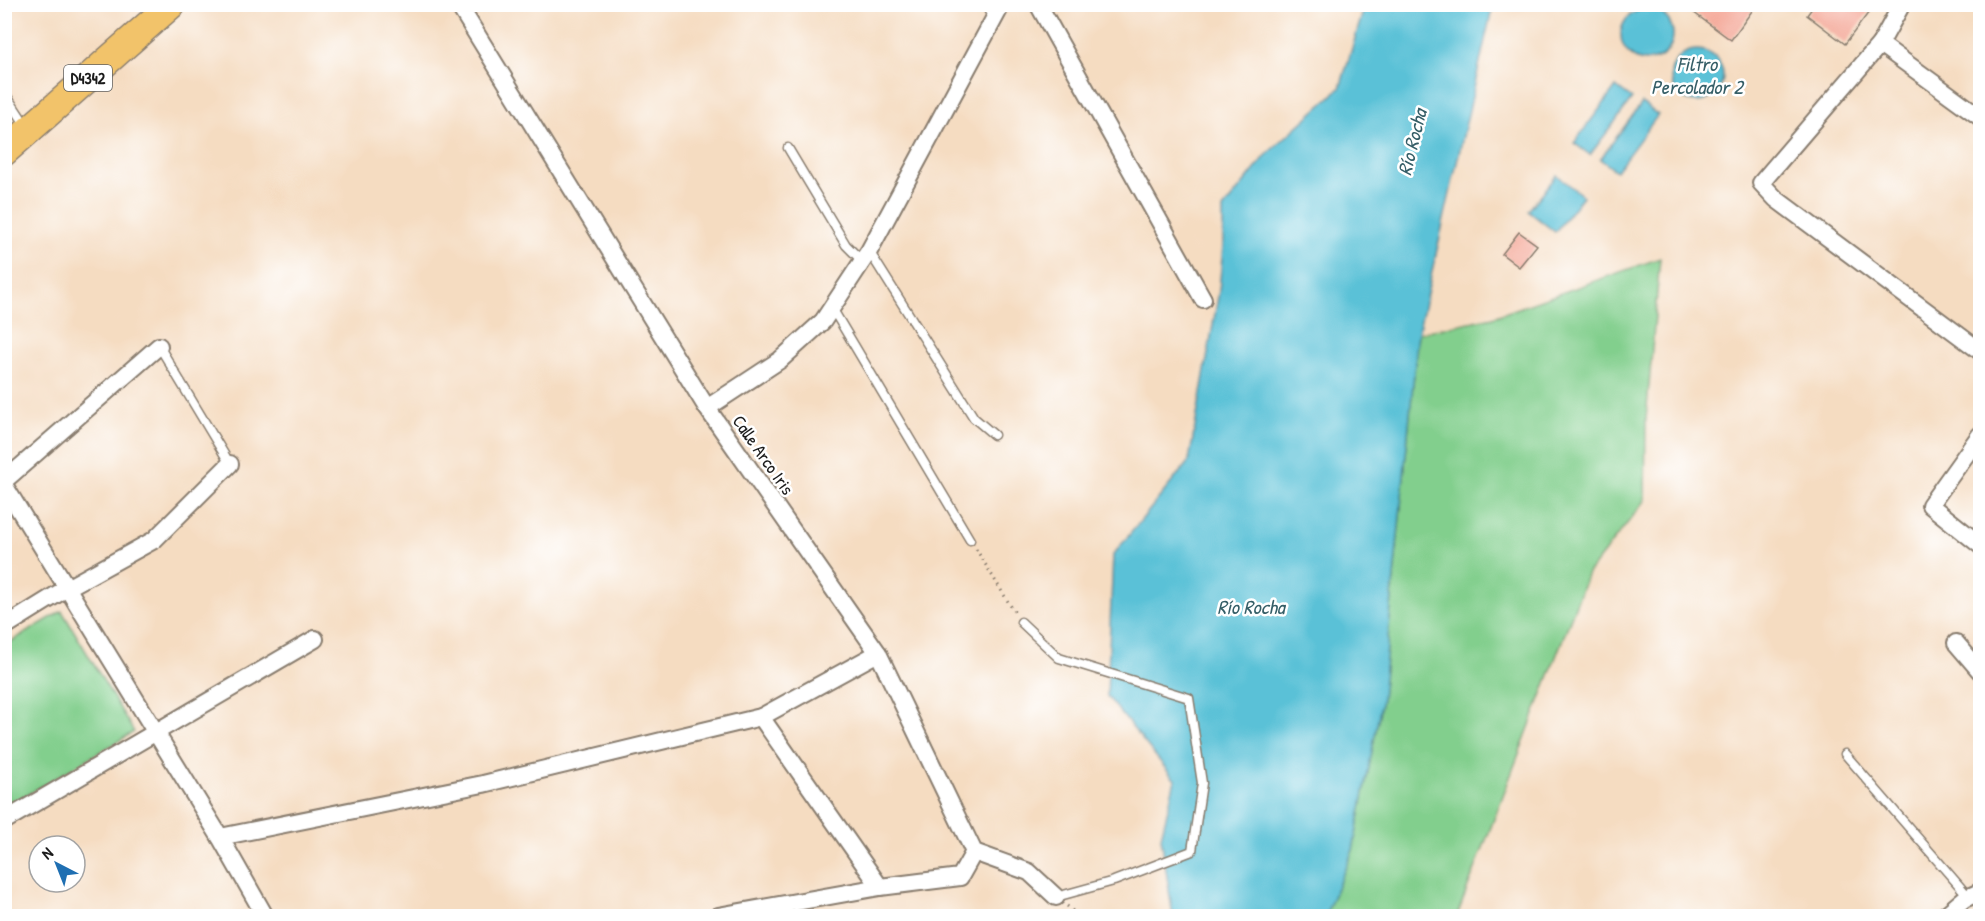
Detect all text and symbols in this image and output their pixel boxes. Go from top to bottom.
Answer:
water label: Filtro Percolador 2 [1651,50,1745,100]
road number: D4342 [64,65,112,91]
water label: Río Rocha [1390,104,1433,178]
street label: Calle Arco Iris [727,410,800,500]
water label: Río Rocha [1217,593,1287,620]
north arrow [27,834,87,894]
text: N [36,842,58,864]

